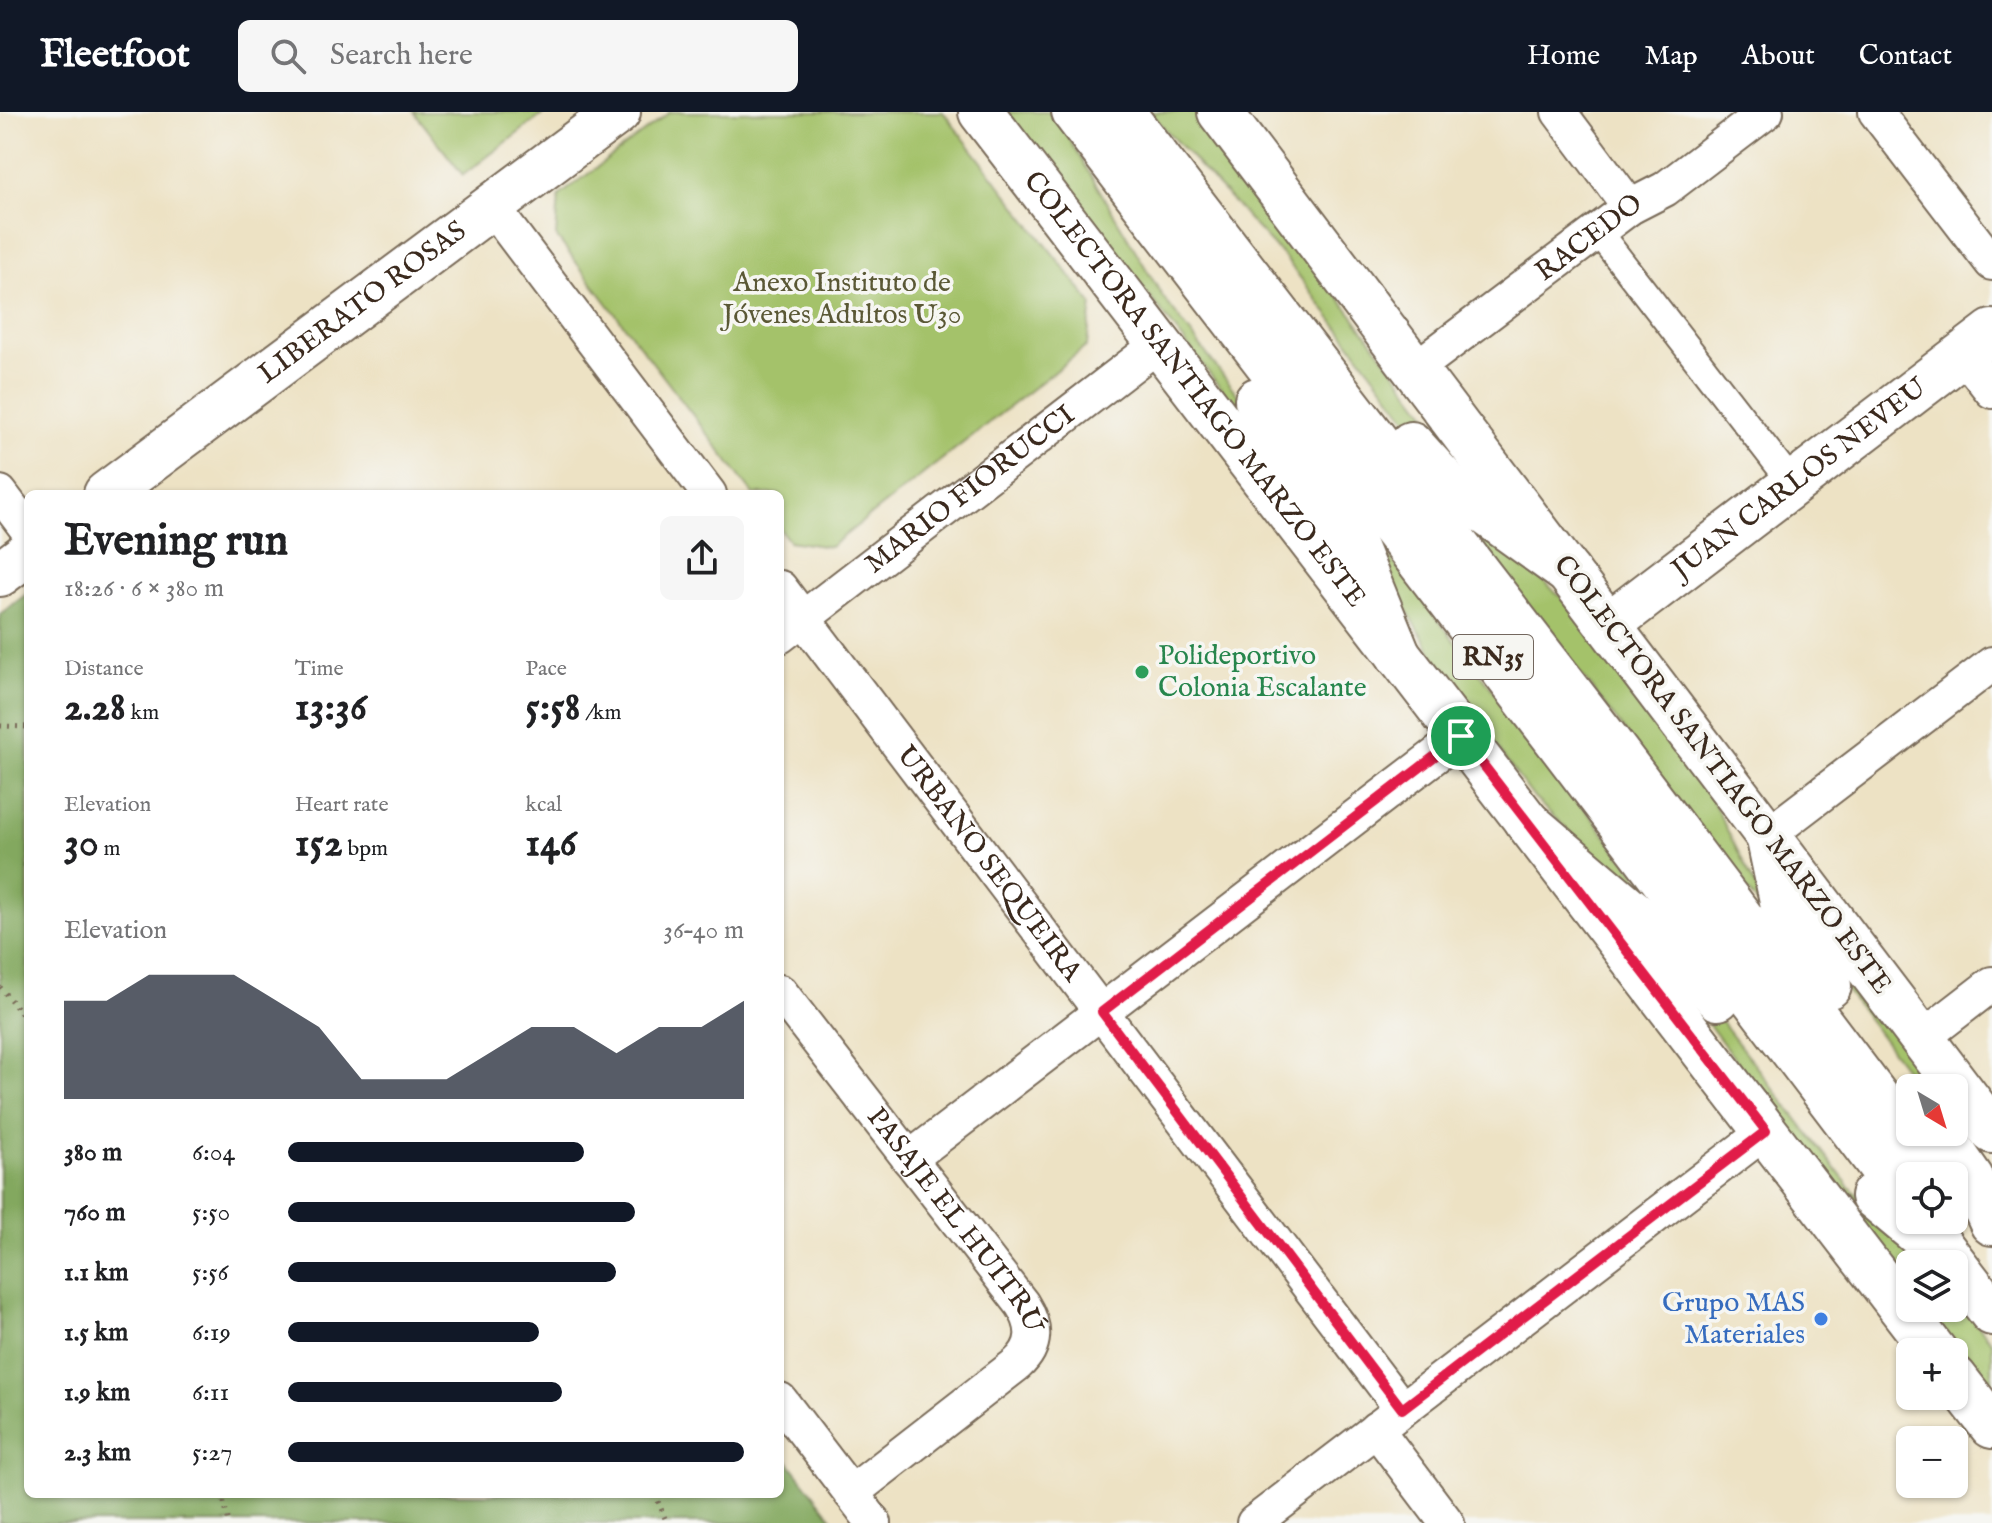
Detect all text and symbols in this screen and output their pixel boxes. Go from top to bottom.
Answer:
search box [238,20,798,92]
text: Fleetfoot [40,32,190,80]
icon: search [266,34,310,78]
text: Search here [330,37,473,75]
text: Home [1527,39,1600,74]
text: Map [1644,39,1698,74]
text: About [1742,39,1815,74]
text: Contact [1859,39,1952,74]
street label: COLECTORA SANTIAGO MARZO ESTE [1016,164,1373,614]
street label: RACEDO [1529,186,1649,289]
street label: LIBERATO ROSAS [252,214,473,392]
park label: Anexo Instituto de Jóvenes Adultos U30 [720,266,961,333]
street label: JUAN CARLOS NEVEU [1663,370,1934,589]
street label: MARIO FIORUCCI [858,398,1082,581]
text: Evening run [64,514,288,570]
button: share [660,516,744,600]
street label: COLECTORA SANTIAGO MARZO ESTE [1545,549,1899,1001]
text: 18:26 · 6 × 380 m [64,572,224,605]
road number: RN35 [1453,635,1533,679]
place label: Polideportivo Colonia Escalante [1158,639,1367,706]
text: Distance [64,655,144,683]
text: Time [295,655,344,683]
text: Pace [525,655,567,683]
marker: Polideportivo Colonia Escalante [1133,663,1151,681]
text: 2.28 [64,683,126,734]
text: 13:36 [295,683,367,734]
text: 5:58 [525,683,581,734]
text: km [126,699,159,727]
text: /km [581,699,622,727]
pin [1427,702,1495,770]
icon: arrive [1439,714,1483,758]
street label: URBANO SEQUEIRA [888,739,1090,990]
text: Elevation [64,791,151,819]
text: Heart rate [295,791,389,819]
text: kcal [525,791,562,819]
text: 30 [64,819,99,870]
text: 152 [295,819,343,870]
text: 146 [525,819,577,870]
text: m [99,835,120,863]
text: bpm [343,835,388,863]
text: Elevation [64,914,167,947]
text: 36–40 m [663,914,744,947]
north arrow [1896,1074,1968,1146]
map controls [1896,1074,1968,1498]
street label: PASAJE EL HUITRÚ [859,1101,1050,1337]
text: 380 m [64,1136,122,1169]
text: 6:04 [192,1136,235,1169]
button: locate [1896,1162,1968,1234]
text: 760 m [64,1196,126,1229]
text: 5:50 [192,1196,230,1229]
button: layers [1896,1250,1968,1322]
text: 1.1 km [64,1256,129,1289]
text: 5:56 [192,1256,229,1289]
place label: Grupo MAS Materiales [1662,1286,1805,1353]
marker: Grupo MAS Materiales [1812,1310,1830,1328]
text: 1.5 km [64,1316,128,1349]
text: 6:19 [192,1316,231,1349]
button: + [1896,1338,1968,1410]
text: 1.9 km [64,1376,130,1409]
text: 6:11 [192,1376,229,1409]
button: − [1896,1426,1968,1498]
text: 2.3 km [64,1436,131,1469]
text: 5:27 [192,1436,232,1469]

